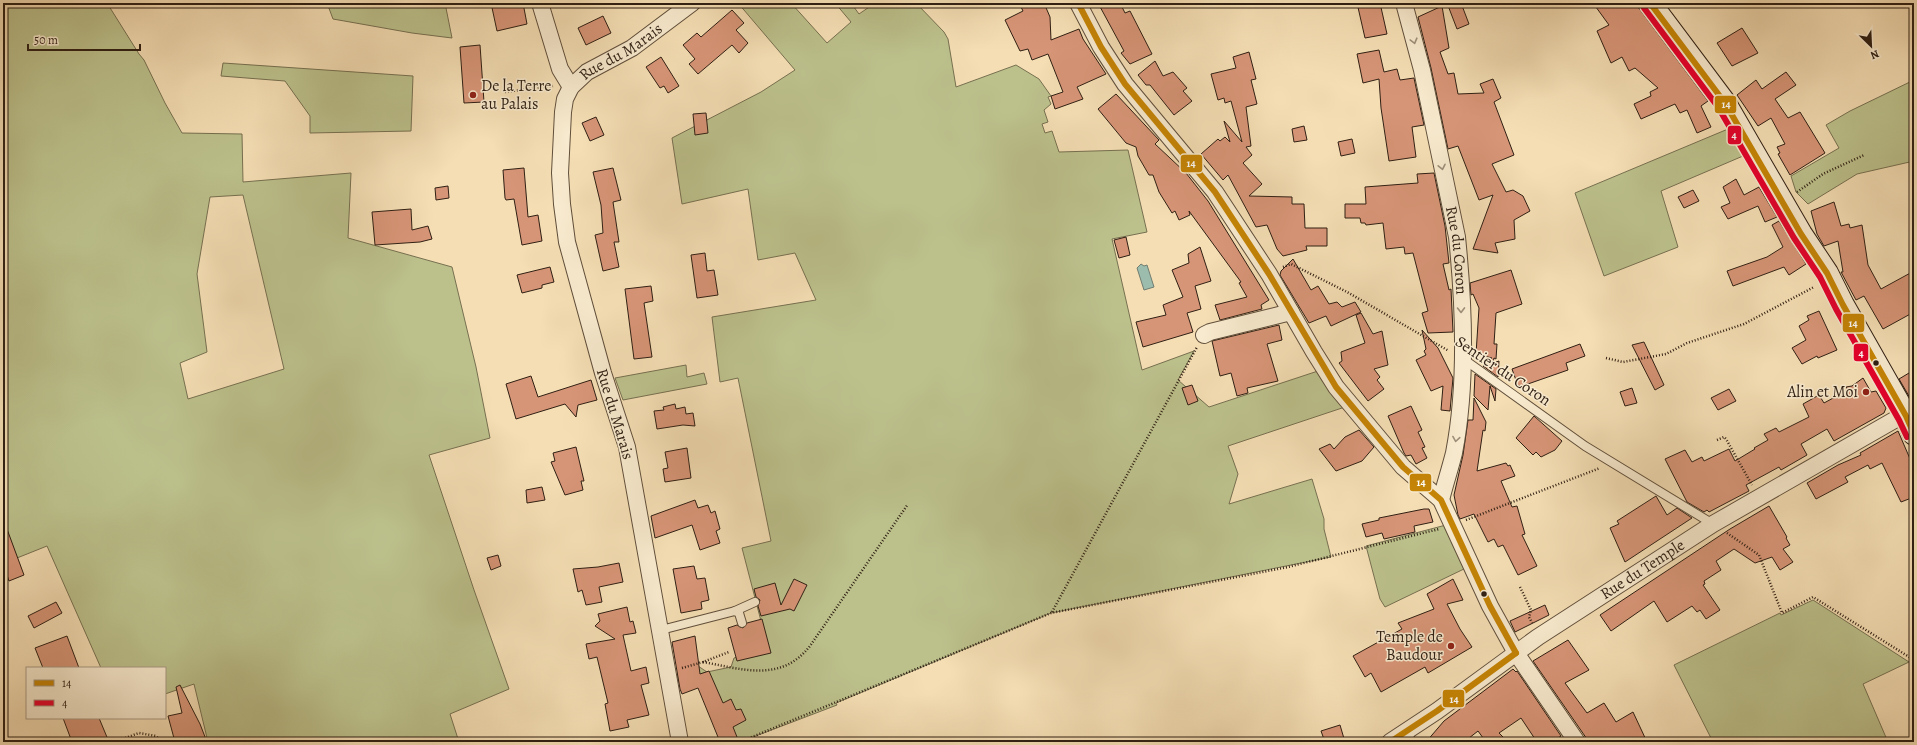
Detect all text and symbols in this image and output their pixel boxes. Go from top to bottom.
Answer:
street label: Rue du Marais [574,18,667,85]
scale bar [28,26,140,52]
north arrow [1851,26,1891,66]
text: 50 m [34,32,58,48]
one-way arrow [1410,37,1418,44]
text: N [1868,46,1882,63]
place label: De la Terre au Palais [481,75,551,115]
marker: De la Terre au Palais [468,90,478,100]
line badge: 14 [1714,95,1737,114]
text: 14 [1721,97,1731,112]
line badge: 4 [1727,125,1742,145]
text: 4 [1731,128,1737,143]
line badge: 14 [1180,154,1203,173]
text: 14 [1186,156,1196,171]
one-way arrow [1438,164,1446,171]
street label: Rue du Coron [1440,204,1473,295]
one-way arrow [1457,307,1465,313]
line badge: 14 [1842,313,1865,333]
text: 14 [1848,316,1858,331]
street label: Sentier du Coron [1451,331,1555,411]
line badge: 4 [1853,343,1869,362]
text: 4 [1858,346,1864,361]
unlabelled marker [1871,358,1881,368]
street label: Rue du Marais [591,366,639,462]
place label: Alin et Moi [1786,381,1858,403]
marker: Alin et Moi [1861,387,1871,397]
one-way arrow [1452,436,1461,443]
line badge: 14 [1409,473,1432,492]
text: 14 [1416,475,1426,490]
street label: Rue du Temple [1596,534,1689,605]
unlabelled marker [1479,589,1489,599]
place label: Temple de Baudour [1376,626,1443,666]
marker: Temple de Baudour [1446,641,1456,651]
legend [26,667,166,719]
text: 14 [62,675,72,691]
line badge: 14 [1442,689,1465,708]
text: 14 [1449,692,1459,707]
text: 4 [62,695,68,711]

